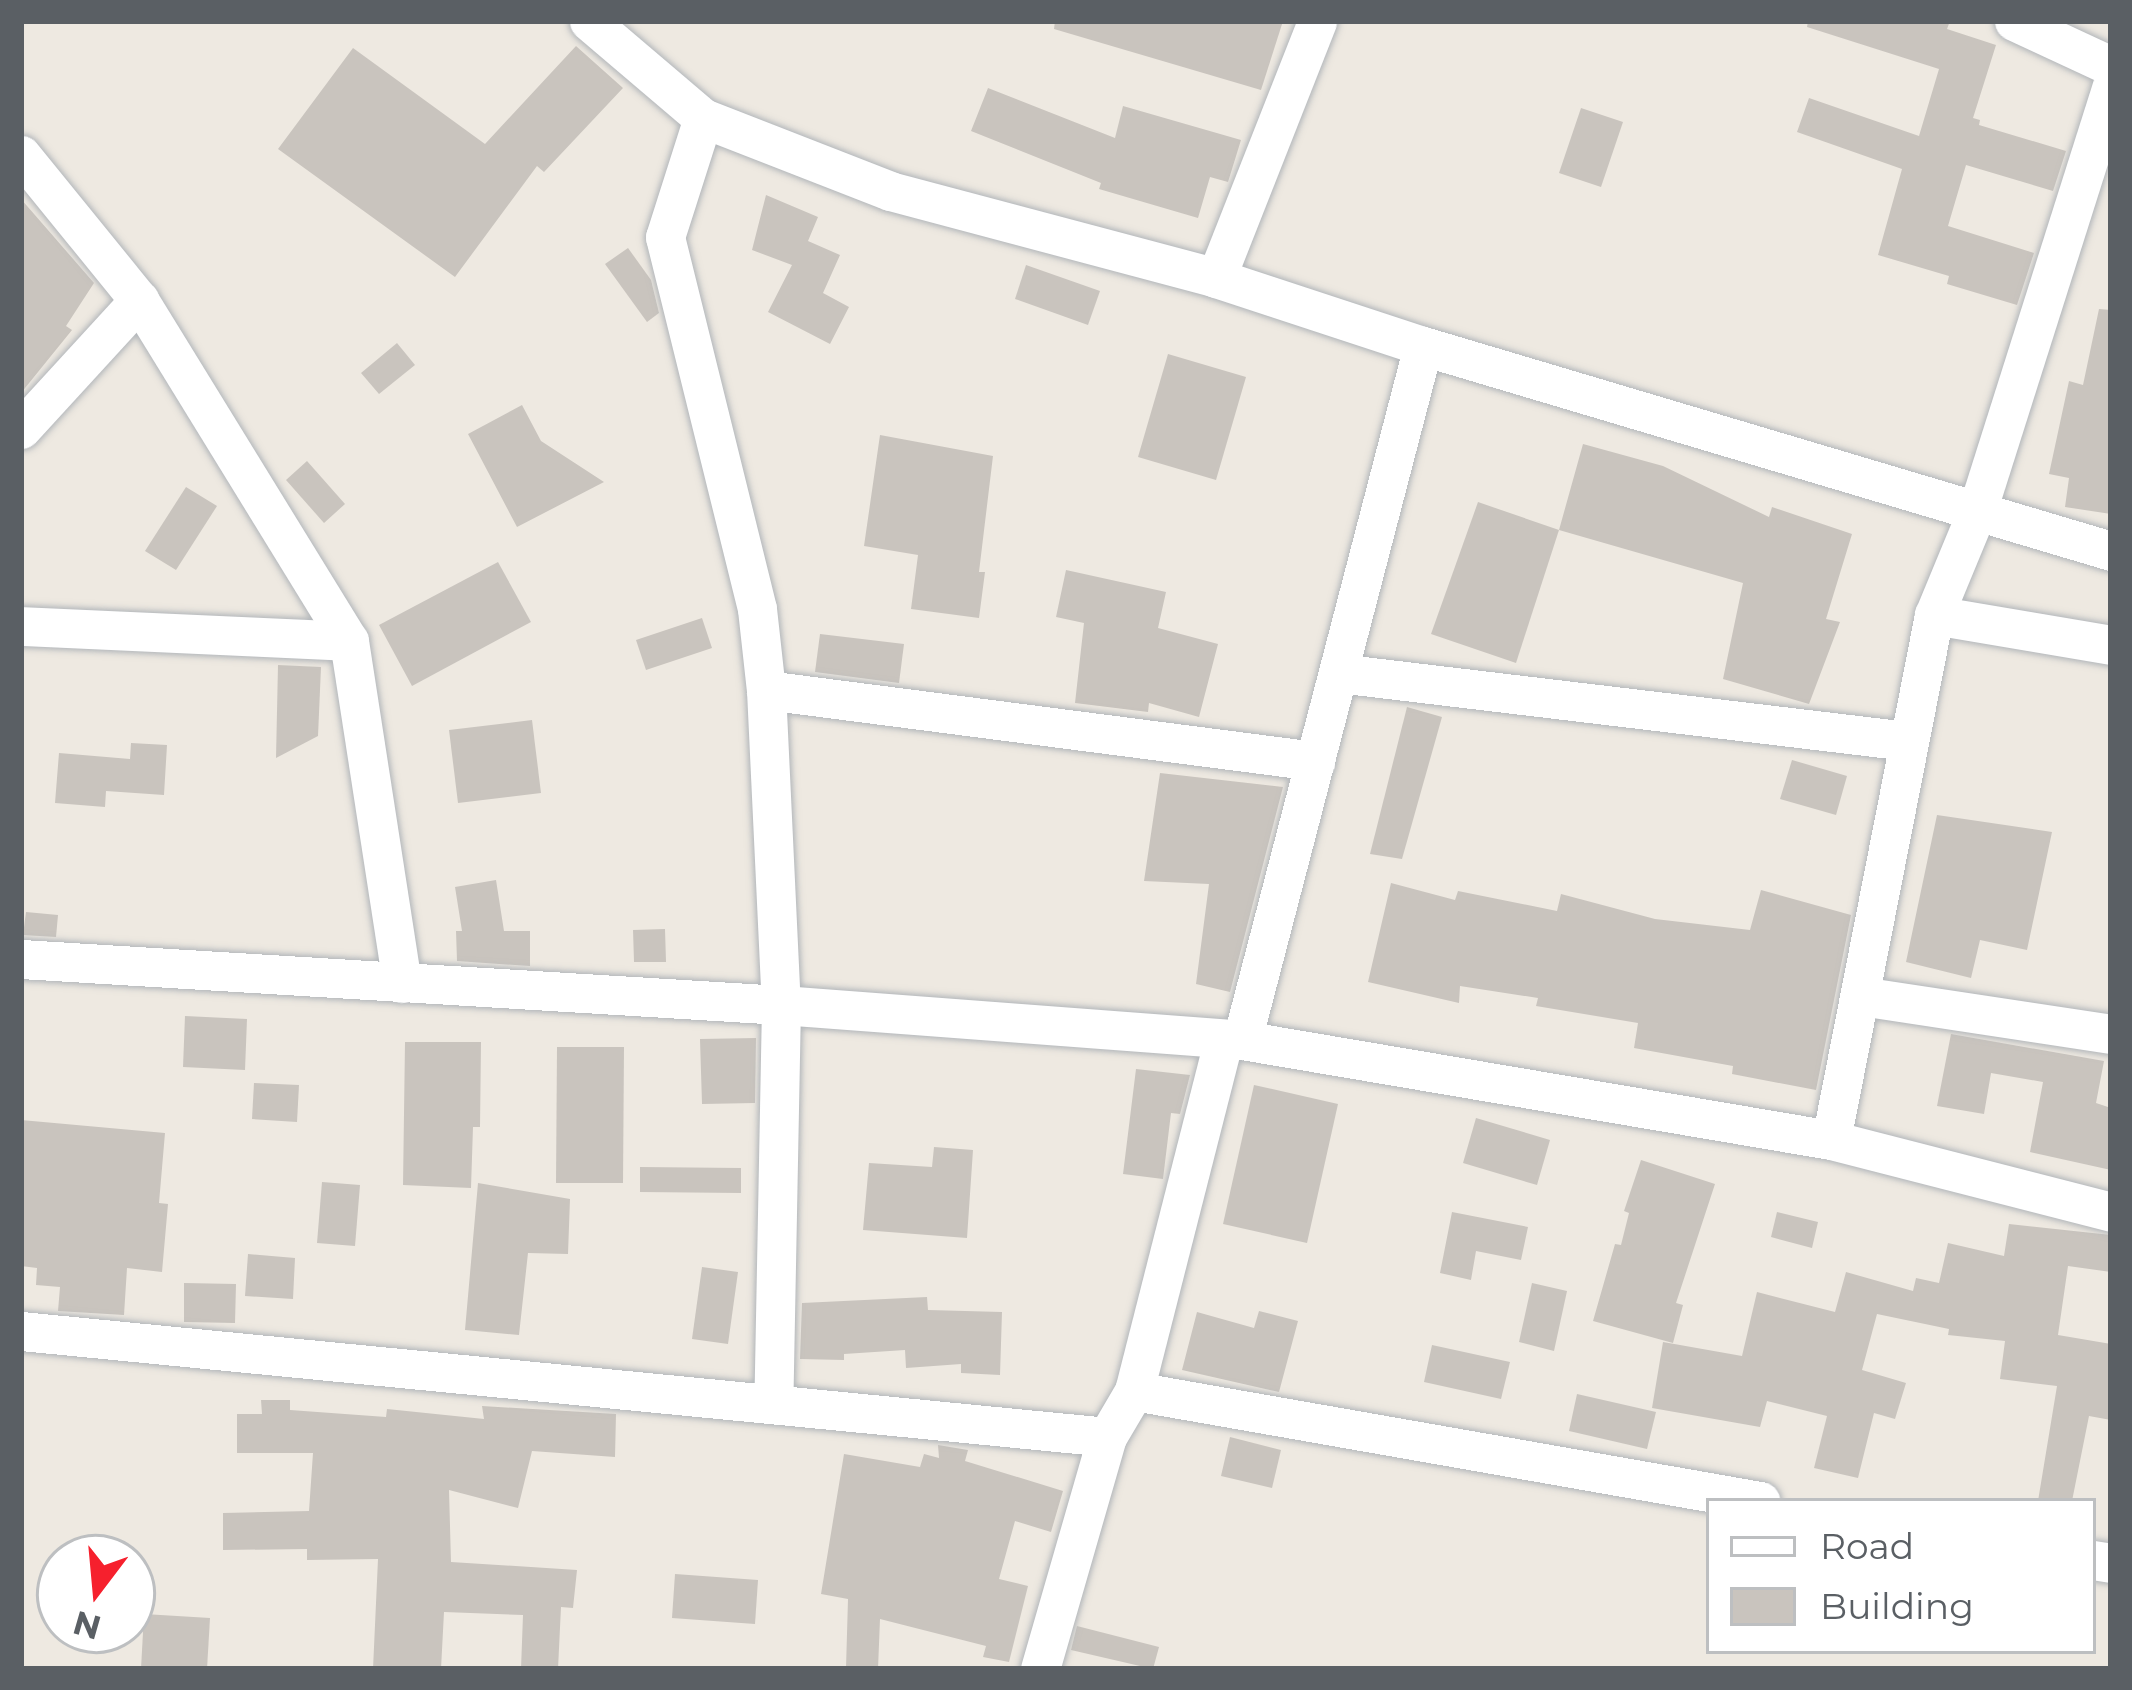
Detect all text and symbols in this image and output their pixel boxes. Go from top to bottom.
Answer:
legend [1706,1498,2096,1654]
text: Road [1820,1524,1914,1568]
north arrow [36,1534,156,1654]
text: Building [1820,1584,1974,1628]
text: N [69,1603,105,1649]

